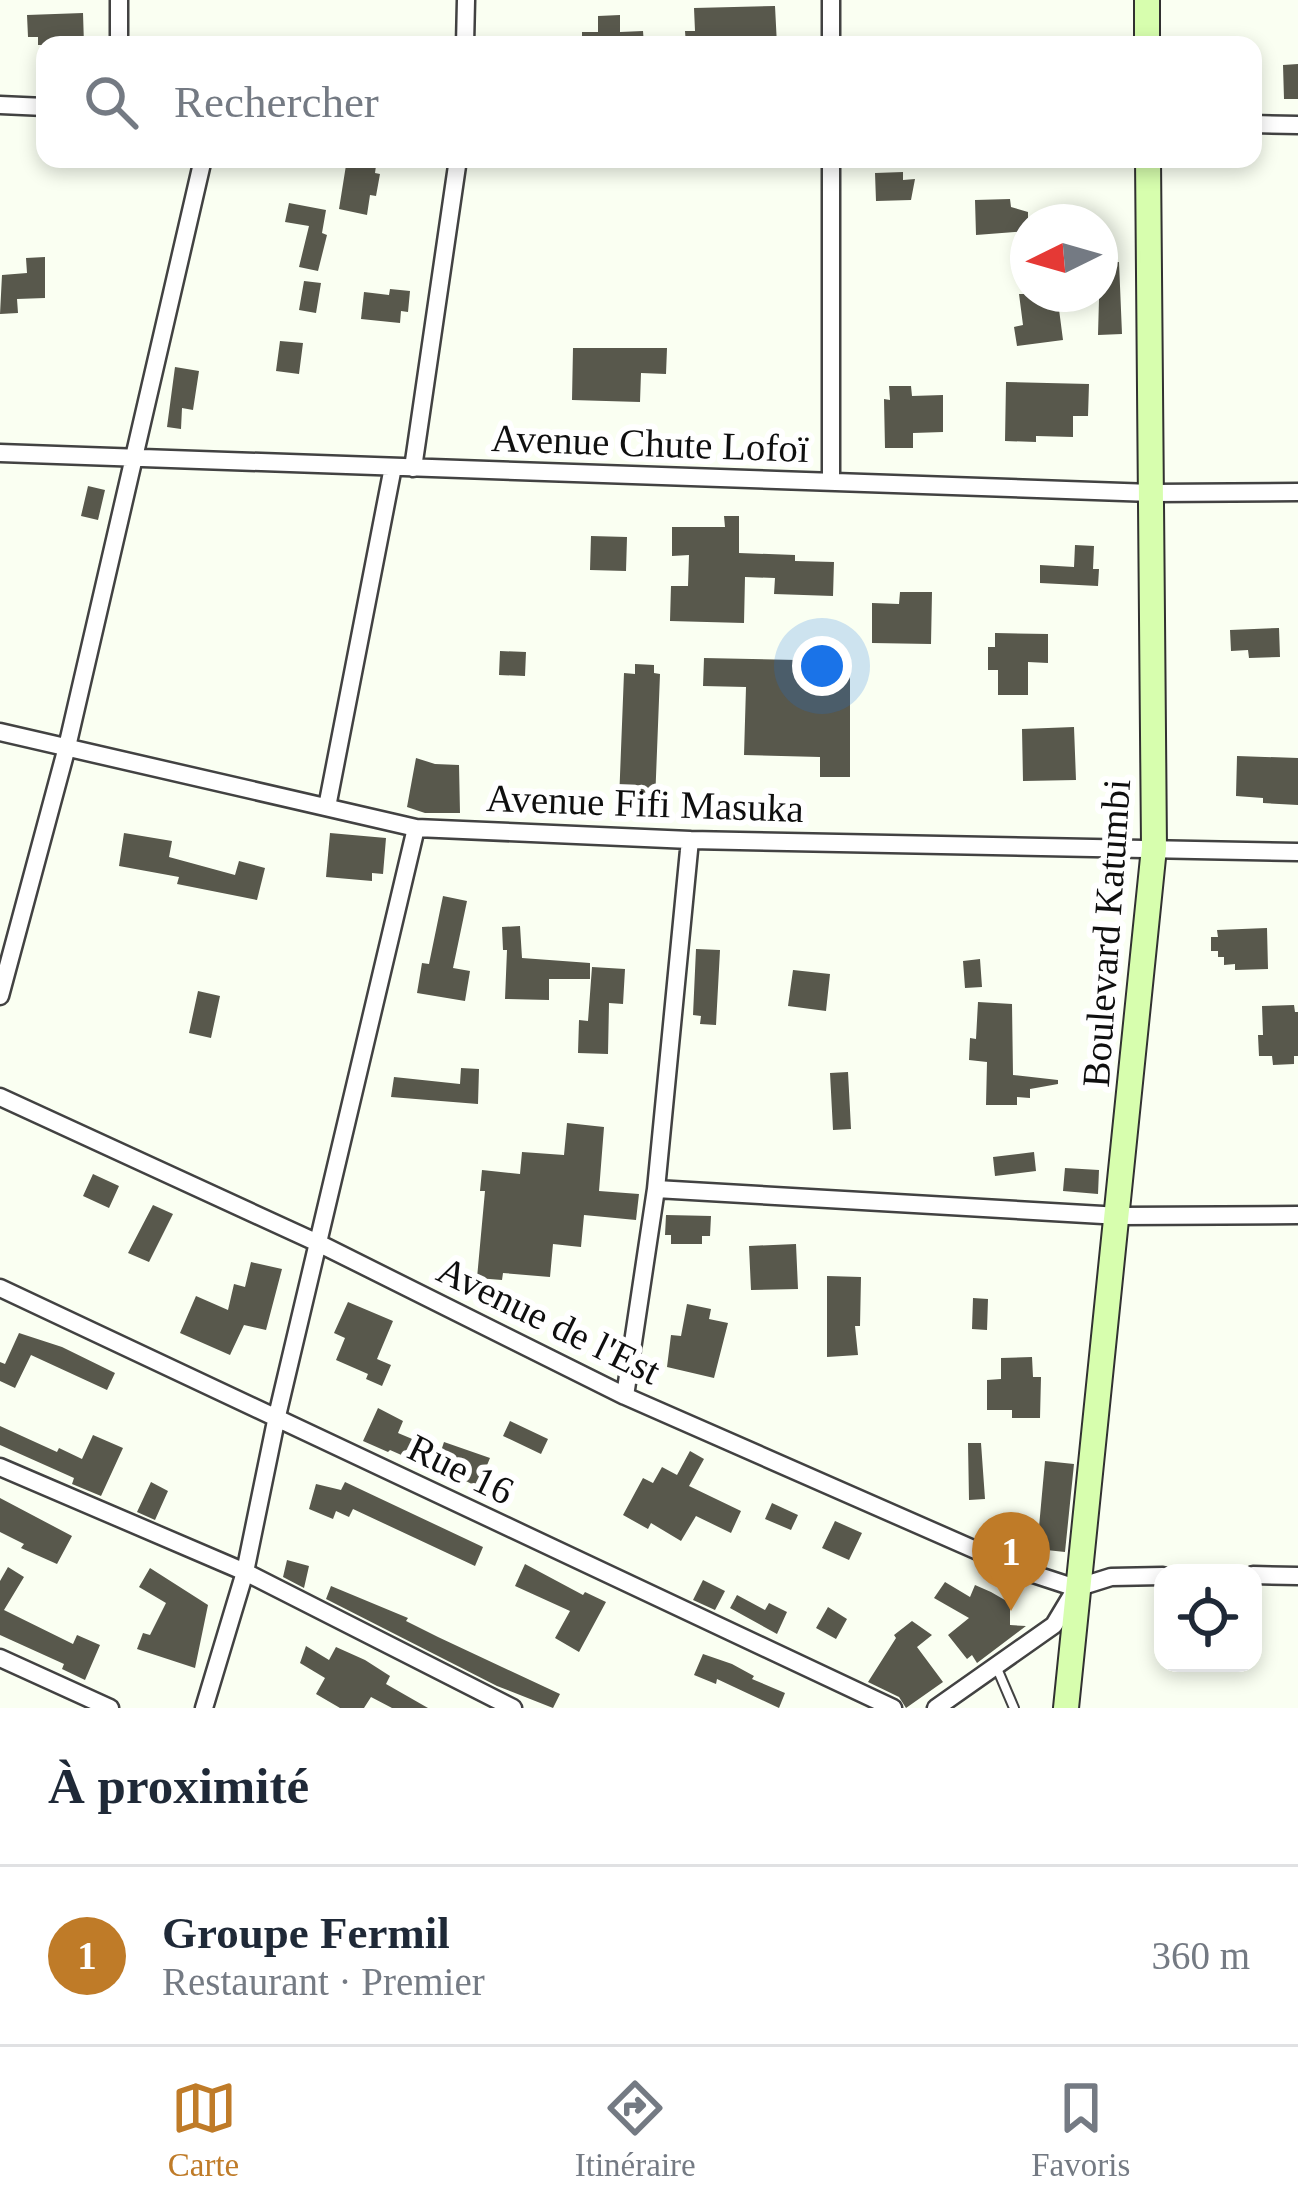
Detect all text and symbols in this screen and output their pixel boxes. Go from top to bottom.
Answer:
search box [36,36,1262,168]
icon: search [78,69,144,135]
text: Rechercher [174,77,379,127]
north arrow [1010,204,1118,312]
street label: Avenue Chute Lofoï [490,416,810,470]
your location [792,636,852,696]
street label: Avenue Fifi Masuka [485,776,805,830]
street label: Boulevard Katumbi [1074,777,1138,1088]
street label: Avenue de l'Est [431,1248,668,1393]
street label: Rue 16 [401,1425,521,1513]
pin: 1 [972,1512,1050,1611]
map controls [1154,1564,1262,1672]
button: locate [1154,1564,1262,1672]
text: À proximité [48,1758,309,1814]
text: Groupe Fermil [162,1908,450,1958]
text: 1 [77,1934,97,1977]
text: 360 m [1151,1934,1250,1977]
text: Restaurant · Premier [162,1960,485,2003]
tab: Carte [168,2075,239,2184]
tab: Itinéraire [575,2075,696,2184]
tab: Favoris [1031,2075,1130,2184]

